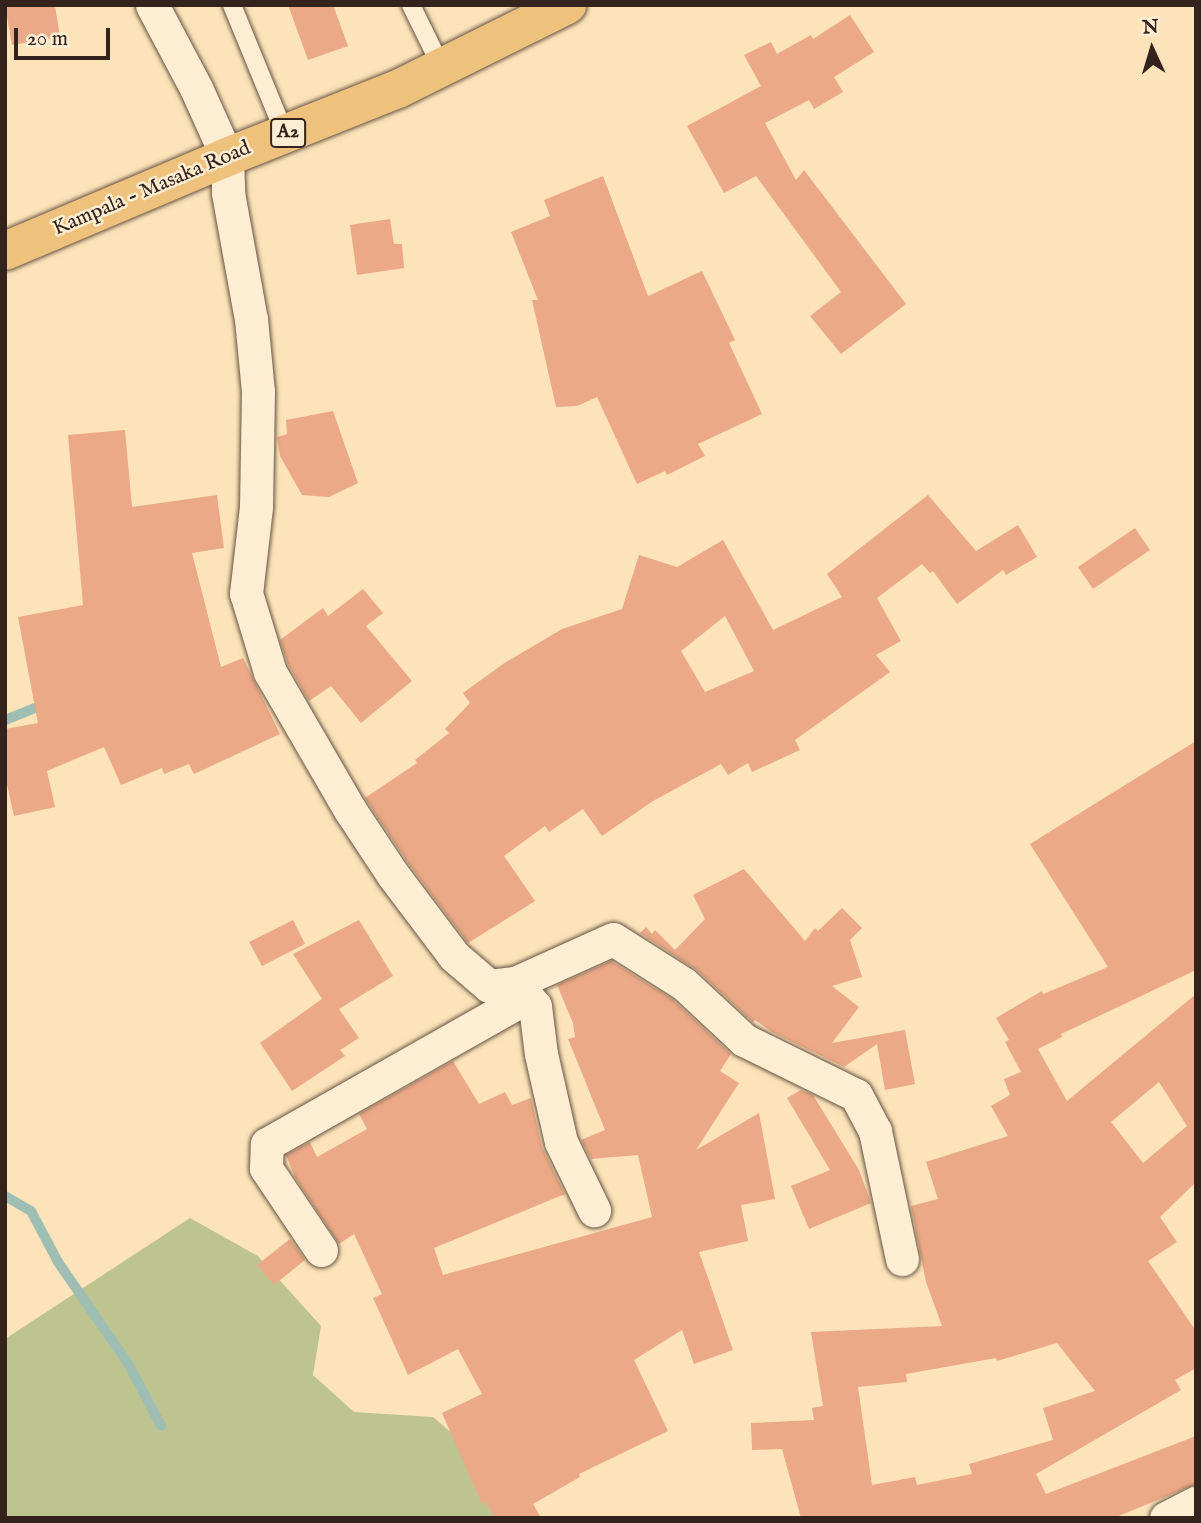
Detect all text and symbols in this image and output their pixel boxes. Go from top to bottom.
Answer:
scale bar [18,14,114,58]
north arrow [1117,14,1187,84]
text: N [1141,16,1160,41]
text: 20 m [27,26,68,53]
road number: A2 [269,118,307,148]
street label: Kampala - Masaka Road [49,136,255,242]

